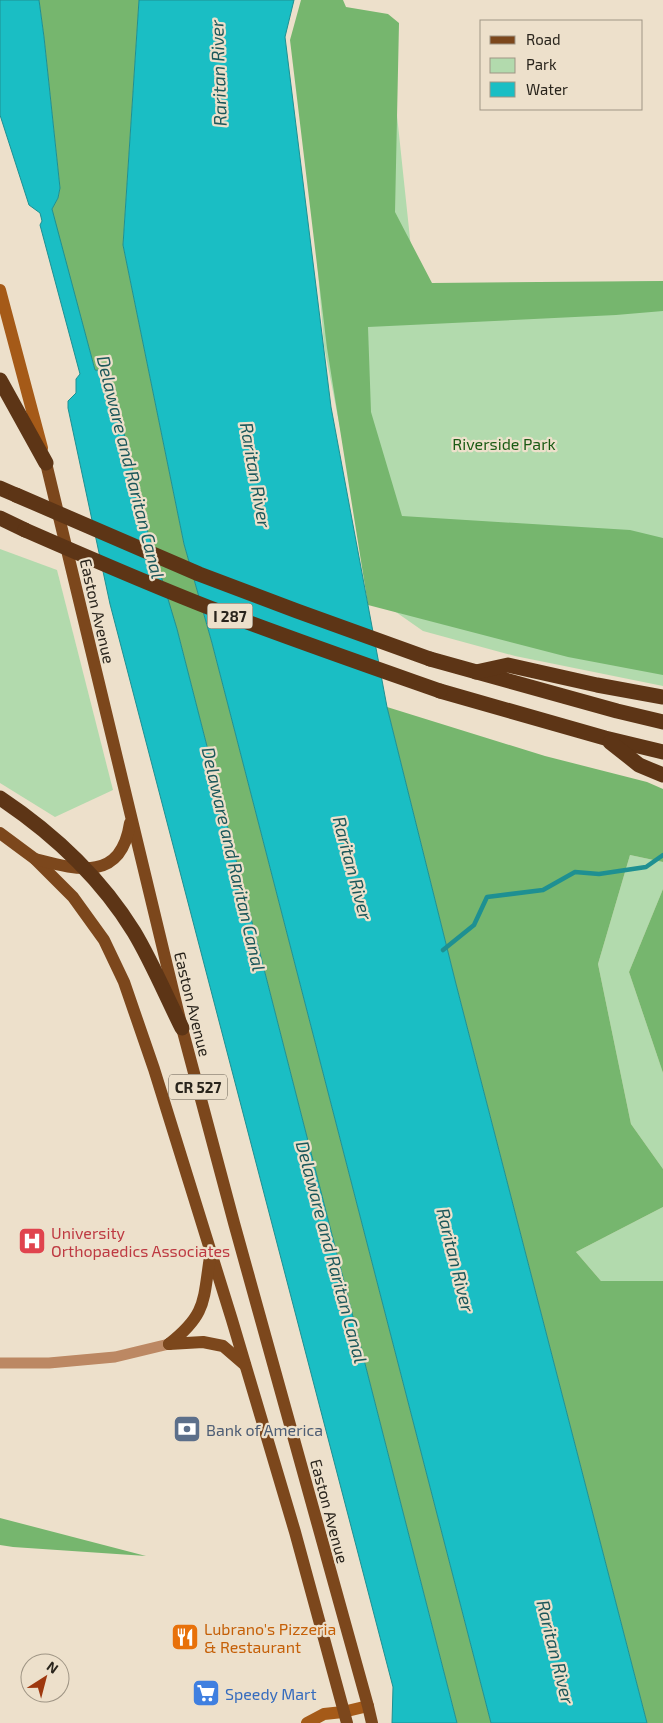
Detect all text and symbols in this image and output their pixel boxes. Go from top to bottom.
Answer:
water label: Raritan River [205,19,231,127]
legend [480,20,643,110]
text: Road [526,30,561,48]
text: Park [526,55,557,73]
text: Water [526,80,568,98]
water label: Delaware and Raritan Canal [93,353,169,581]
water label: Raritan River [236,421,276,530]
park label: Riverside Park [452,434,556,453]
street label: Easton Avenue [77,557,119,665]
road number: I 287 [208,604,252,628]
water label: Delaware and Raritan Canal [197,745,271,973]
water label: Raritan River [329,814,378,923]
street label: Easton Avenue [171,950,215,1058]
road number: CR 527 [169,1074,227,1100]
water label: Delaware and Raritan Canal [292,1138,372,1366]
water label: Raritan River [432,1206,480,1315]
place label: University Orthopaedics Associates [51,1223,230,1260]
hospital icon: University Orthopaedics Associates [17,1226,47,1256]
bank icon: Bank of America [172,1414,202,1444]
place label: Bank of America [206,1420,323,1439]
street label: Easton Avenue [307,1457,353,1565]
water label: Raritan River [532,1598,580,1707]
place label: Lubrano's Pizzeria & Restaurant [204,1619,336,1656]
restaurant icon: Lubrano's Pizzeria & Restaurant [170,1622,200,1652]
north arrow [20,1653,70,1703]
text: N [44,1657,62,1677]
supermarket icon: Speedy Mart [191,1678,221,1708]
place label: Speedy Mart [225,1684,317,1703]

